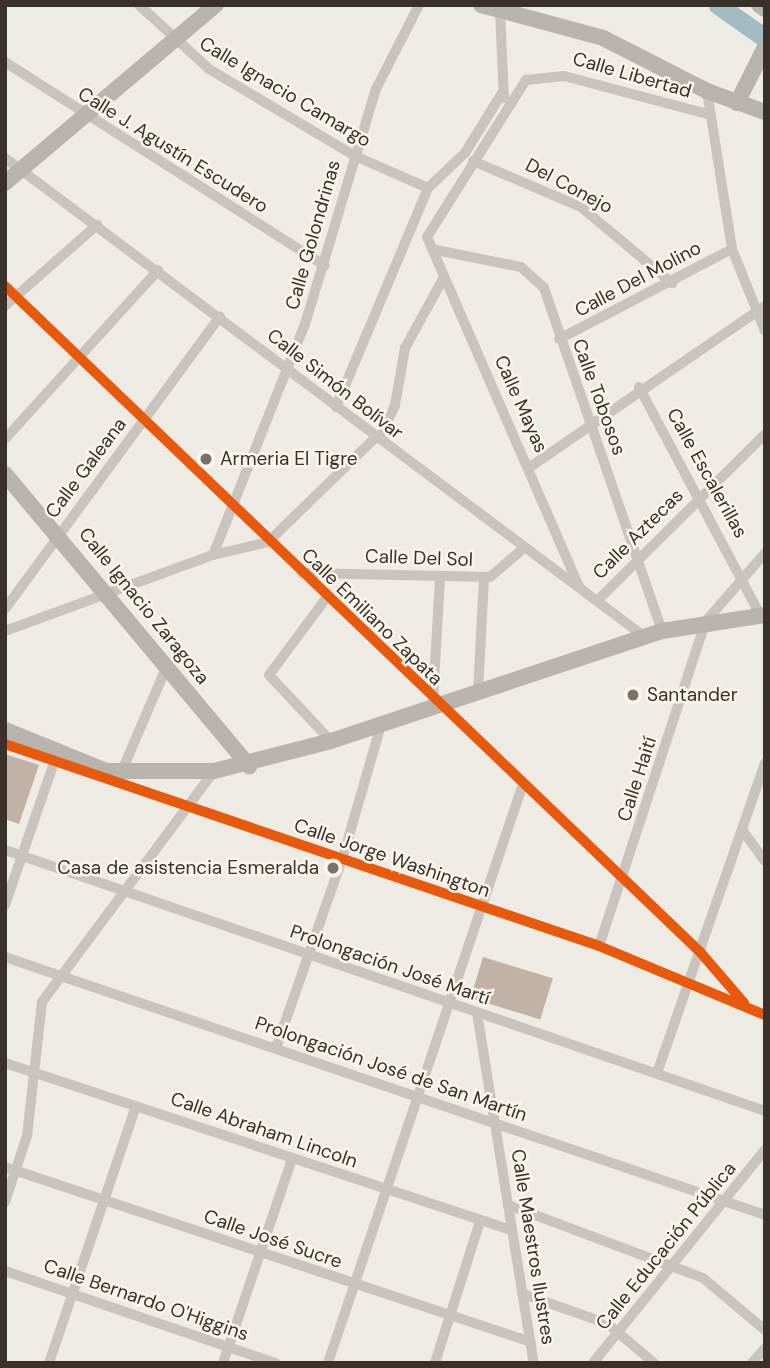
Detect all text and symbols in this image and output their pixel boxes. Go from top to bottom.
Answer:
street label: Calle Ignacio Camargo [195,32,375,152]
street label: Calle Libertad [570,47,694,103]
street label: Calle J. Agustín Escudero [74,82,272,218]
street label: Del Conejo [521,153,617,219]
street label: Calle Golondrinas [281,158,345,312]
street label: Calle Del Molino [571,236,705,322]
street label: Calle Simón Bolívar [263,324,407,444]
street label: Calle Tobosos [567,336,631,458]
street label: Calle Mayas [489,352,553,456]
street label: Calle Escalerillas [662,404,752,542]
street label: Calle Galeana [41,413,131,523]
place label: Armeria El Tigre [220,448,358,470]
marker: Armeria El Tigre [198,451,214,467]
street label: Calle Aztecas [588,484,688,584]
street label: Calle Ignacio Zaragoza [74,523,214,689]
street label: Calle Emiliano Zapata [297,544,447,690]
street label: Calle Del Sol [365,545,473,571]
place label: Santander [647,684,738,706]
marker: Santander [625,687,641,703]
street label: Calle Haití [613,734,661,824]
street label: Calle Jorge Washington [291,814,493,902]
place label: Casa de asistencia Esmeralda [57,857,319,879]
marker: Casa de asistencia Esmeralda [325,860,341,876]
street label: Prolongación José Martí [287,920,493,1010]
street label: Prolongación José de San Martín [252,1012,530,1126]
street label: Calle Abraham Lincoln [168,1087,360,1173]
street label: Calle Maestros Ilustres [506,1148,560,1346]
street label: Calle Educación Pública [591,1157,741,1335]
street label: Calle José Sucre [201,1205,345,1273]
street label: Calle Bernardo O'Higgins [41,1254,251,1346]

